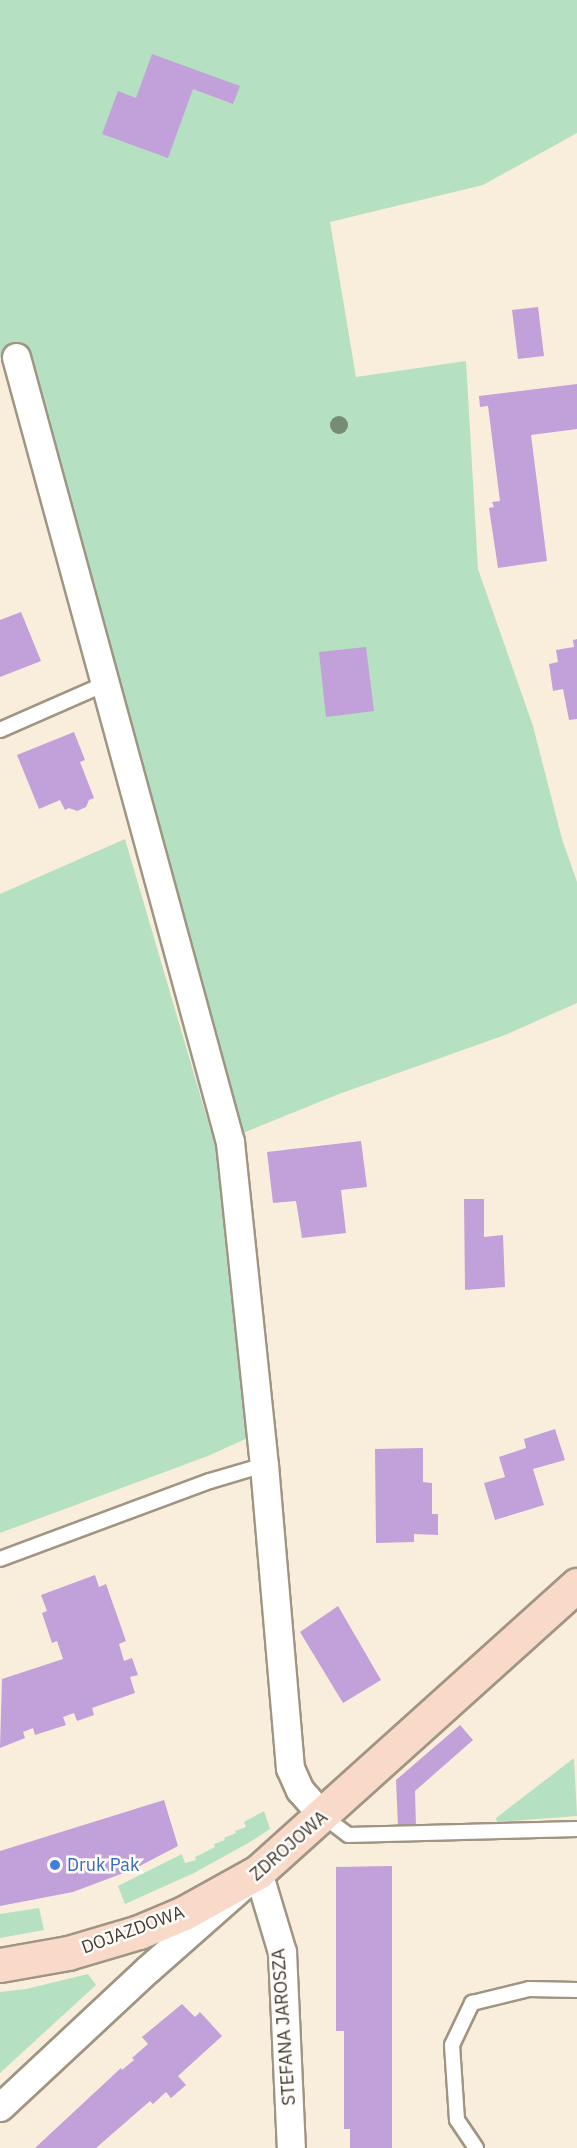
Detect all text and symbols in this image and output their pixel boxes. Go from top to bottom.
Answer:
street label: ZDROJOWA [246,1806,332,1886]
place label: Druk Pak [67,1854,139,1876]
marker: Druk Pak [48,1858,62,1872]
street label: DOJAZDOWA [79,1901,187,1959]
street label: STEFANA JAROSZA [268,1948,300,2106]

